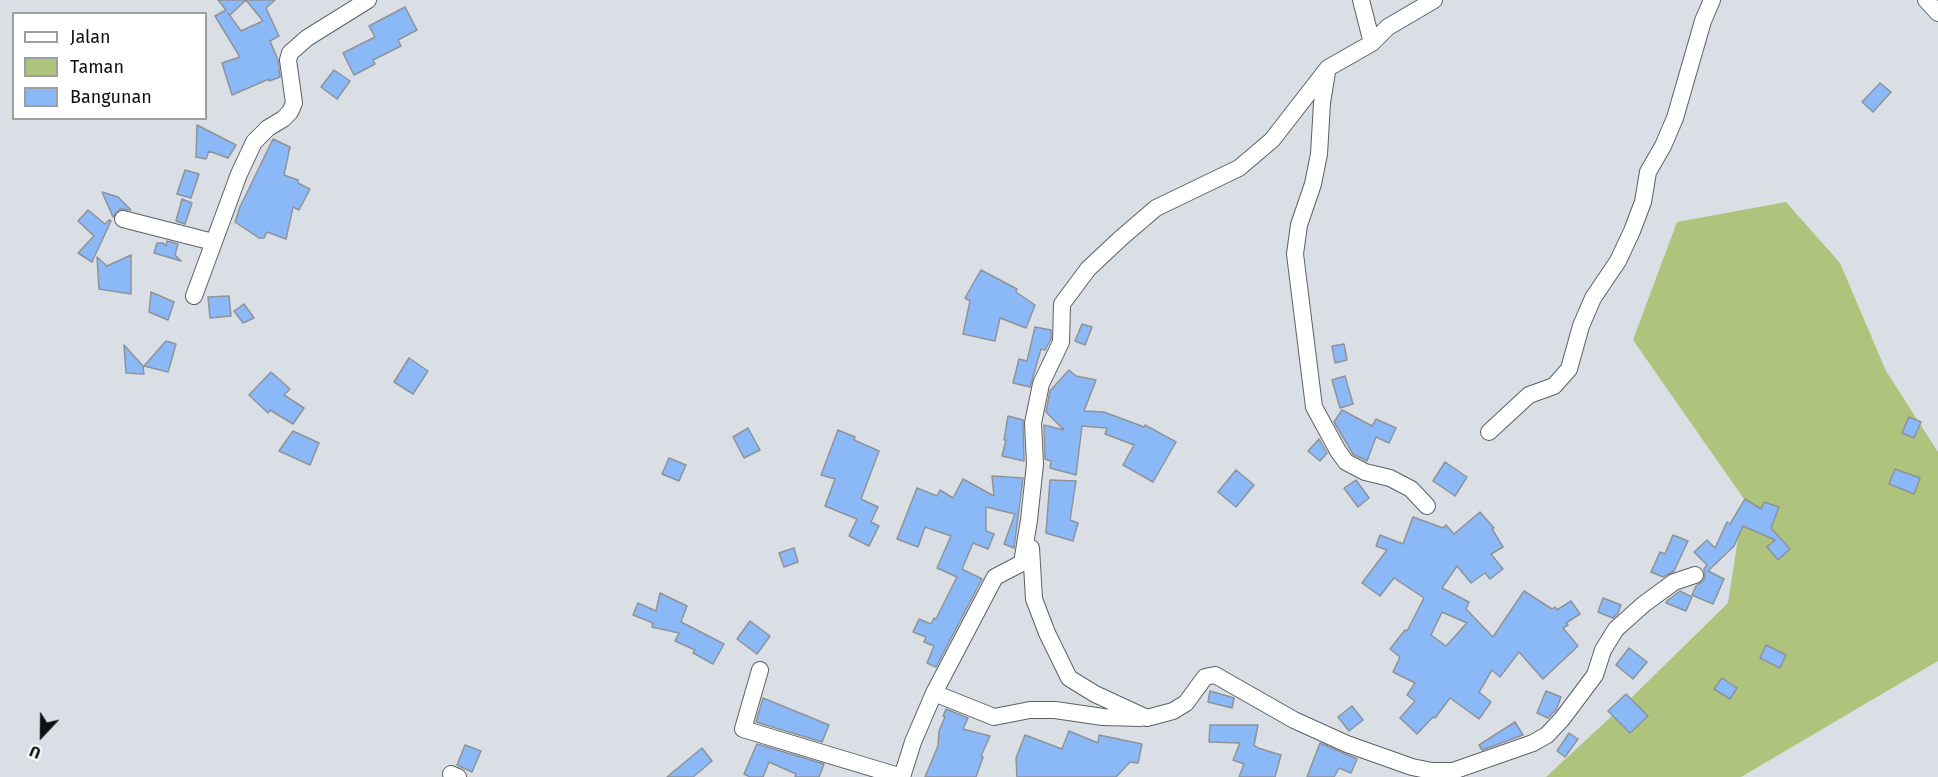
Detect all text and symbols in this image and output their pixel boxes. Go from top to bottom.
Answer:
legend [12,12,207,120]
text: Jalan [70,26,111,48]
text: Taman [70,56,124,78]
text: Bangunan [70,86,152,108]
north arrow [12,705,72,765]
text: U [27,741,43,763]

